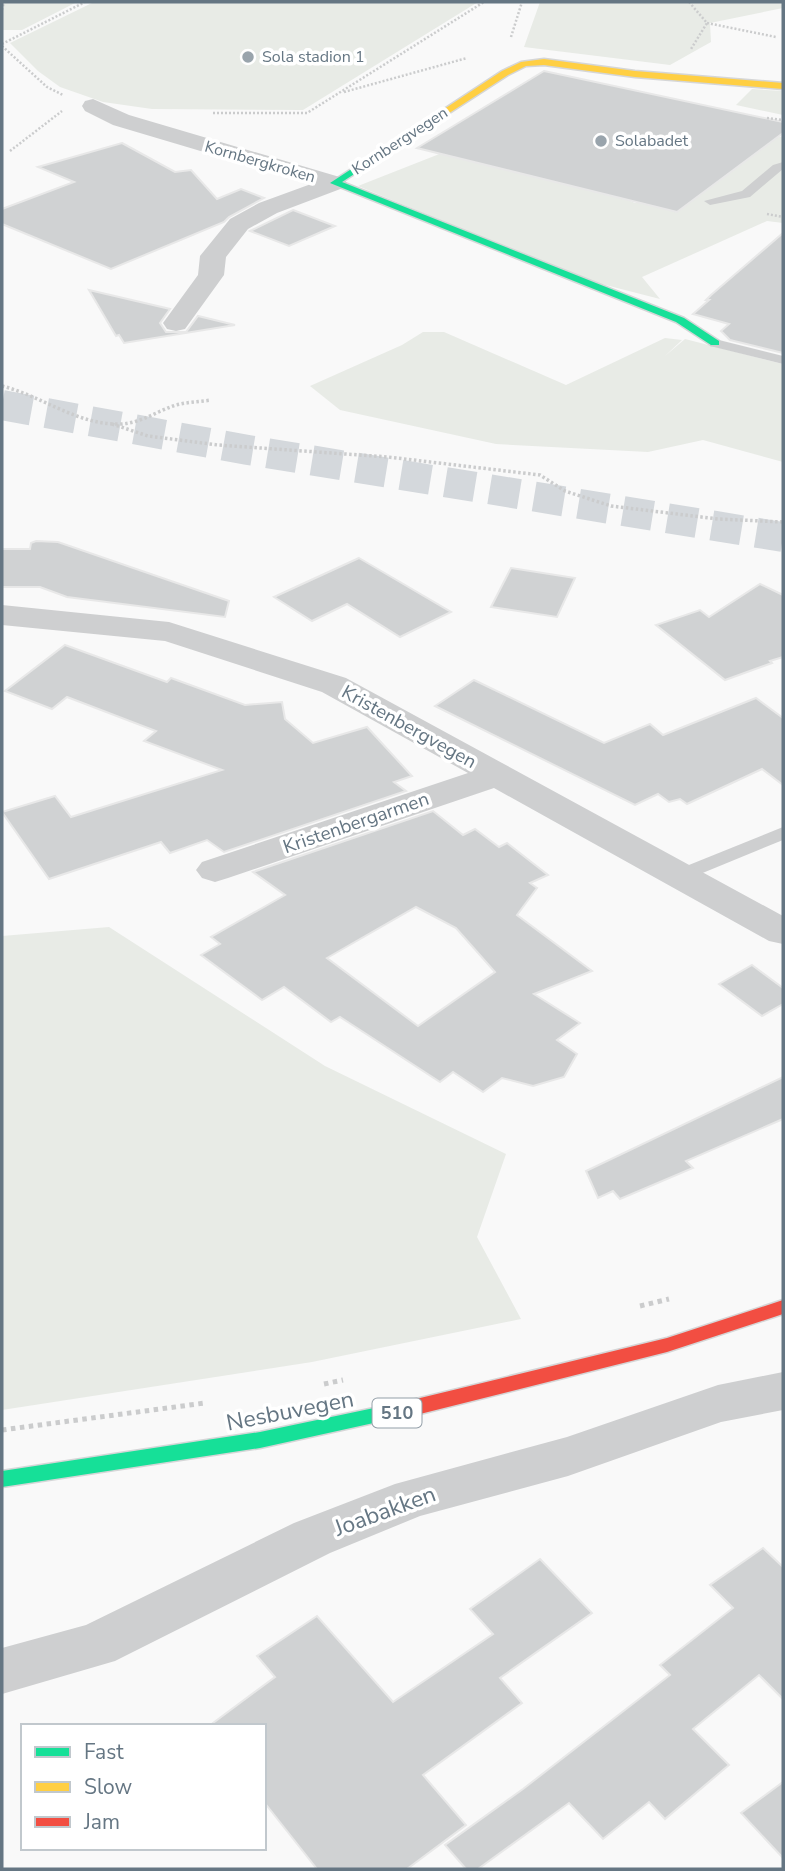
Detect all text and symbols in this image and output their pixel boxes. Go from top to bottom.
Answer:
place label: Sola stadion 1 [262,46,365,68]
marker: Sola stadion 1 [240,49,256,65]
street label: Kornbergvegen [348,102,452,180]
place label: Solabadet [615,130,689,152]
marker: Solabadet [593,133,609,149]
street label: Kornbergkroken [202,136,318,188]
street label: Kristenbergvegen [337,679,481,775]
street label: Kristenbergarmen [280,786,432,860]
street label: Nesbuvegen [224,1383,356,1439]
road number: 510 [372,1398,422,1428]
street label: Joabakken [329,1478,440,1544]
legend [21,1724,266,1850]
text: Fast [84,1738,124,1766]
text: Slow [84,1773,133,1801]
text: Jam [83,1808,120,1836]

